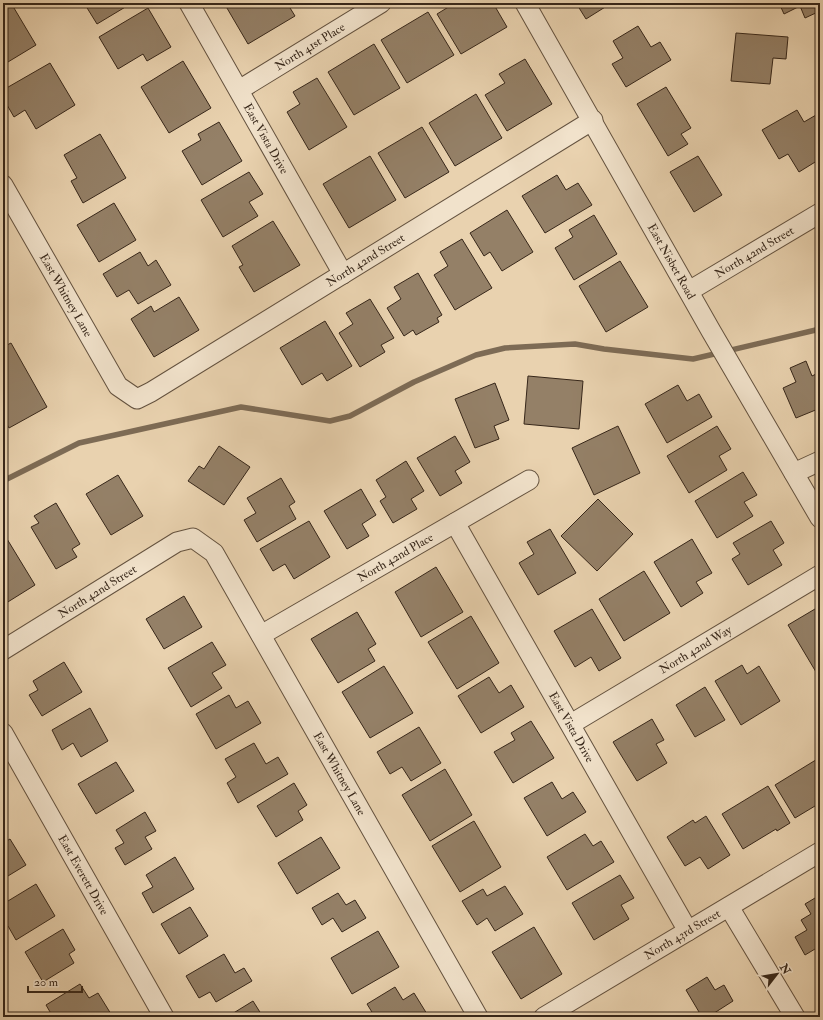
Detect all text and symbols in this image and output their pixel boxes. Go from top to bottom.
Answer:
street label: North 41st Place [272,20,348,74]
street label: East Vista Drive [240,101,292,177]
street label: East Nisbet Road [644,221,698,302]
street label: North 42nd Street [712,223,797,282]
street label: North 42nd Street [324,231,408,290]
street label: East Whitney Lane [36,251,95,340]
street label: North 42nd Place [355,530,436,586]
street label: North 42nd Street [56,562,140,622]
street label: North 42nd Way [657,622,735,677]
street label: East Vista Drive [545,689,597,765]
street label: East Whitney Lane [309,730,369,818]
street label: East Everett Drive [54,832,112,918]
street label: North 43rd Street [642,906,723,963]
north arrow [757,954,797,994]
text: N [777,961,794,978]
scale bar [28,968,82,994]
text: 20 m [34,975,59,990]

